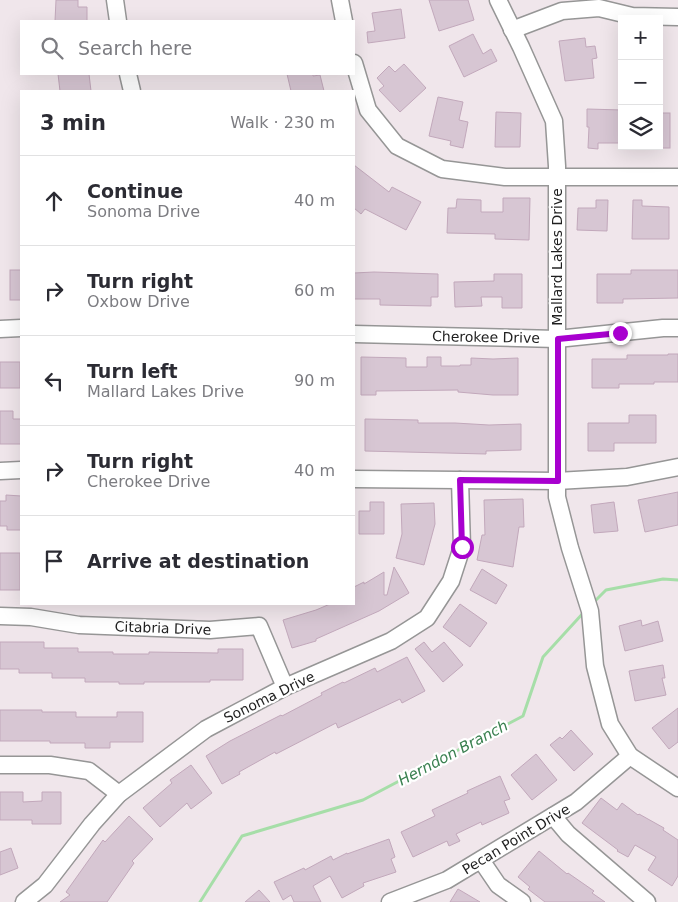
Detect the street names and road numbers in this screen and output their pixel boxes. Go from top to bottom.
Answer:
street label: Mallard Lakes Drive [549,188,565,326]
street label: Cherokee Drive [432,328,540,346]
street label: Citabria Drive [114,618,212,638]
street label: Sonoma Drive [221,668,317,726]
street label: Pecan Point Drive [459,801,573,877]

